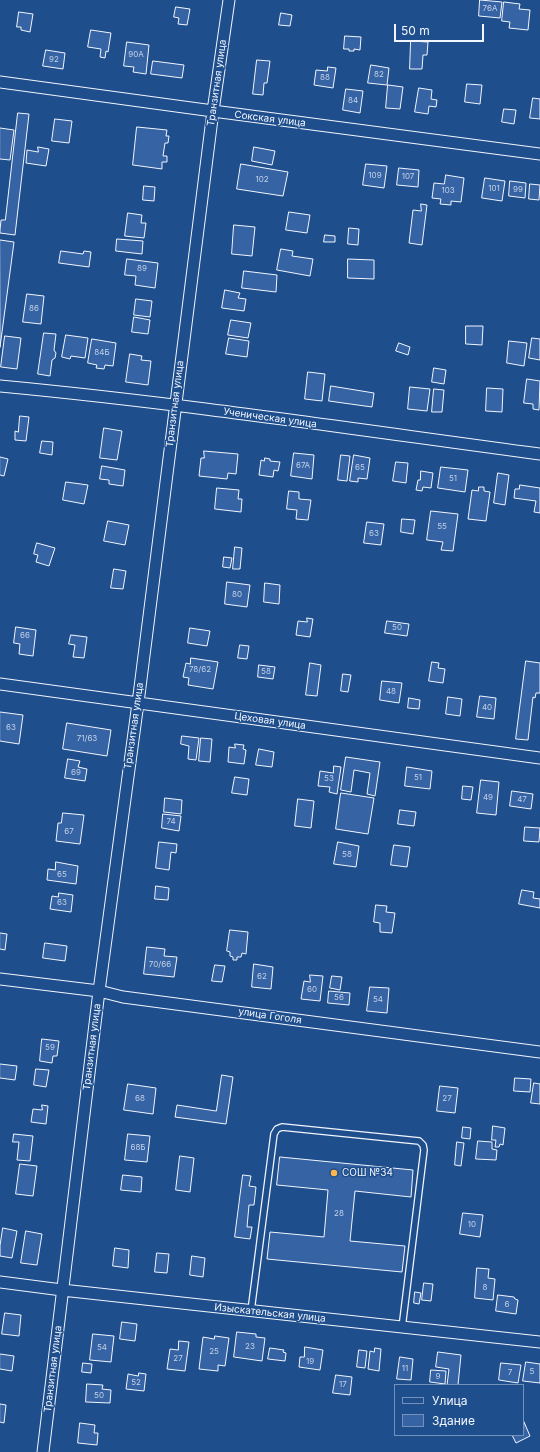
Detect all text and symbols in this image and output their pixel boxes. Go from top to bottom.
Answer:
house number: 76А [483,4,497,14]
scale bar [396,16,486,42]
text: 50 m [401,23,430,38]
street label: Транзитная улица [205,39,229,127]
house number: 90А [128,50,144,60]
house number: 92 [49,55,59,65]
house number: 82 [374,70,384,80]
house number: 88 [320,73,330,83]
house number: 84 [348,96,358,106]
street label: Сокская улица [234,109,306,129]
house number: 109 [368,171,382,181]
house number: 107 [402,172,414,182]
house number: 102 [255,175,269,185]
house number: 101 [488,184,500,194]
house number: 99 [513,185,523,195]
house number: 103 [441,186,455,196]
house number: 89 [137,264,147,274]
house number: 86 [29,304,39,314]
house number: 84Б [94,348,110,358]
street label: Транзитная улица [164,360,186,448]
street label: Ученическая улица [223,406,317,430]
house number: 67А [296,461,310,471]
house number: 65 [355,463,365,473]
house number: 51 [449,474,457,484]
house number: 55 [437,522,447,532]
house number: 63 [369,529,379,539]
house number: 80 [232,590,242,600]
house number: 50 [392,623,402,633]
house number: 66 [20,631,30,641]
house number: 78/62 [189,665,211,675]
house number: 58 [261,667,271,677]
street label: Транзитная улица [122,682,146,770]
house number: 48 [386,687,396,697]
house number: 40 [482,703,492,713]
street label: Цеховая улица [233,710,307,732]
house number: 63 [6,723,16,733]
house number: 71/63 [77,734,97,744]
house number: 69 [71,768,81,778]
house number: 51 [414,773,422,783]
house number: 53 [324,774,334,784]
house number: 49 [483,793,493,803]
house number: 47 [517,795,527,805]
house number: 74 [166,817,176,827]
house number: 67 [64,827,74,837]
house number: 58 [342,850,352,860]
house number: 65 [57,870,67,880]
house number: 63 [57,898,67,908]
house number: 70/66 [149,960,171,970]
house number: 62 [257,972,267,982]
house number: 60 [307,985,317,995]
house number: 56 [334,993,344,1003]
house number: 54 [373,995,383,1005]
street label: Транзитная улица [81,1003,103,1091]
street label: улица Гоголя [238,1006,302,1026]
house number: 59 [45,1043,55,1053]
house number: 68 [135,1094,145,1104]
house number: 27 [442,1094,452,1104]
house number: 68Б [130,1143,146,1153]
place label: СОШ №34 [342,1167,393,1179]
marker: СОШ №34 [329,1168,339,1178]
house number: 28 [334,1209,344,1219]
house number: 10 [468,1220,476,1230]
house number: 8 [483,1283,487,1293]
house number: 6 [505,1300,509,1310]
street label: Изыскательская улица [214,1301,326,1325]
street label: Транзитная улица [42,1325,64,1413]
house number: 23 [245,1342,255,1352]
house number: 54 [97,1343,107,1353]
house number: 25 [209,1347,219,1357]
house number: 27 [173,1354,183,1364]
house number: 19 [306,1357,314,1367]
house number: 11 [402,1364,408,1374]
house number: 5 [530,1367,534,1377]
house number: 7 [508,1368,512,1378]
house number: 9 [436,1372,440,1382]
house number: 52 [131,1378,141,1388]
house number: 17 [339,1380,347,1390]
legend [394,1384,524,1436]
house number: 50 [94,1391,104,1401]
text: Улица [432,1393,467,1408]
text: Здание [432,1413,475,1428]

